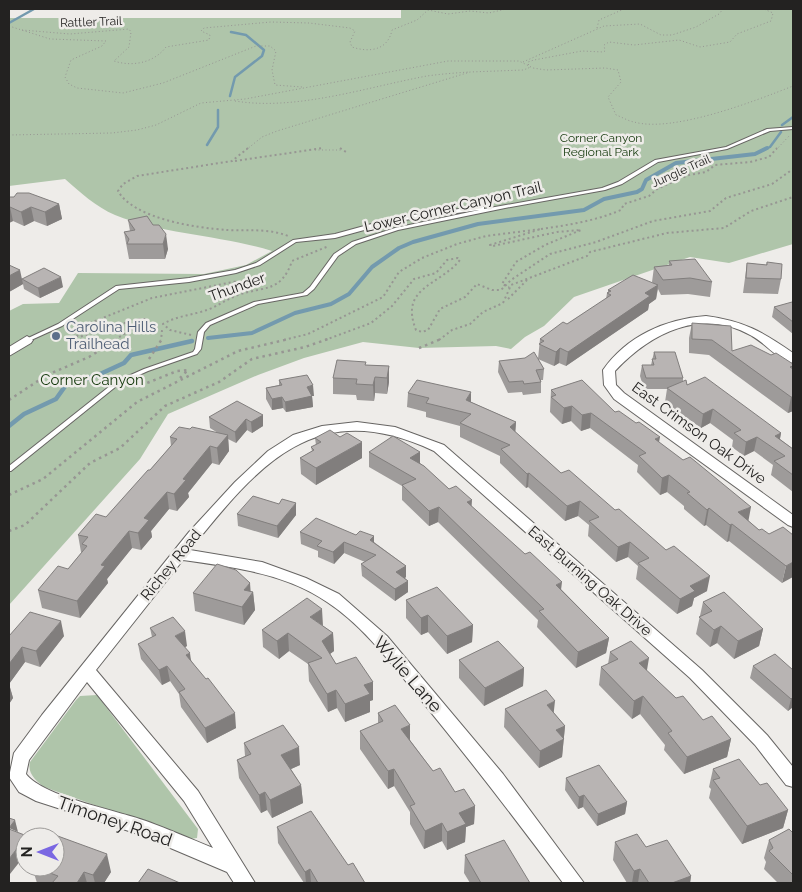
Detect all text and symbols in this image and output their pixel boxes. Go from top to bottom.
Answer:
street label: Rattler Trail [60,14,123,30]
park label: Corner Canyon Regional Park [560,131,642,159]
street label: Jungle Trail [649,151,713,190]
street label: Lower Corner Canyon Trail [362,178,545,236]
street label: Thunder [206,268,268,306]
place label: Carolina Hills Trailhead [66,318,156,353]
marker: Carolina Hills Trailhead [50,330,62,342]
park label: Corner Canyon [40,371,144,389]
street label: East Crimson Oak Drive [628,378,770,488]
street label: East Burning Oak Drive [524,522,656,640]
street label: Richey Road [137,526,205,604]
street label: Wylie Lane [369,632,447,717]
street label: Timoney Road [55,792,175,850]
north arrow [15,827,65,877]
text: N [19,847,35,857]

